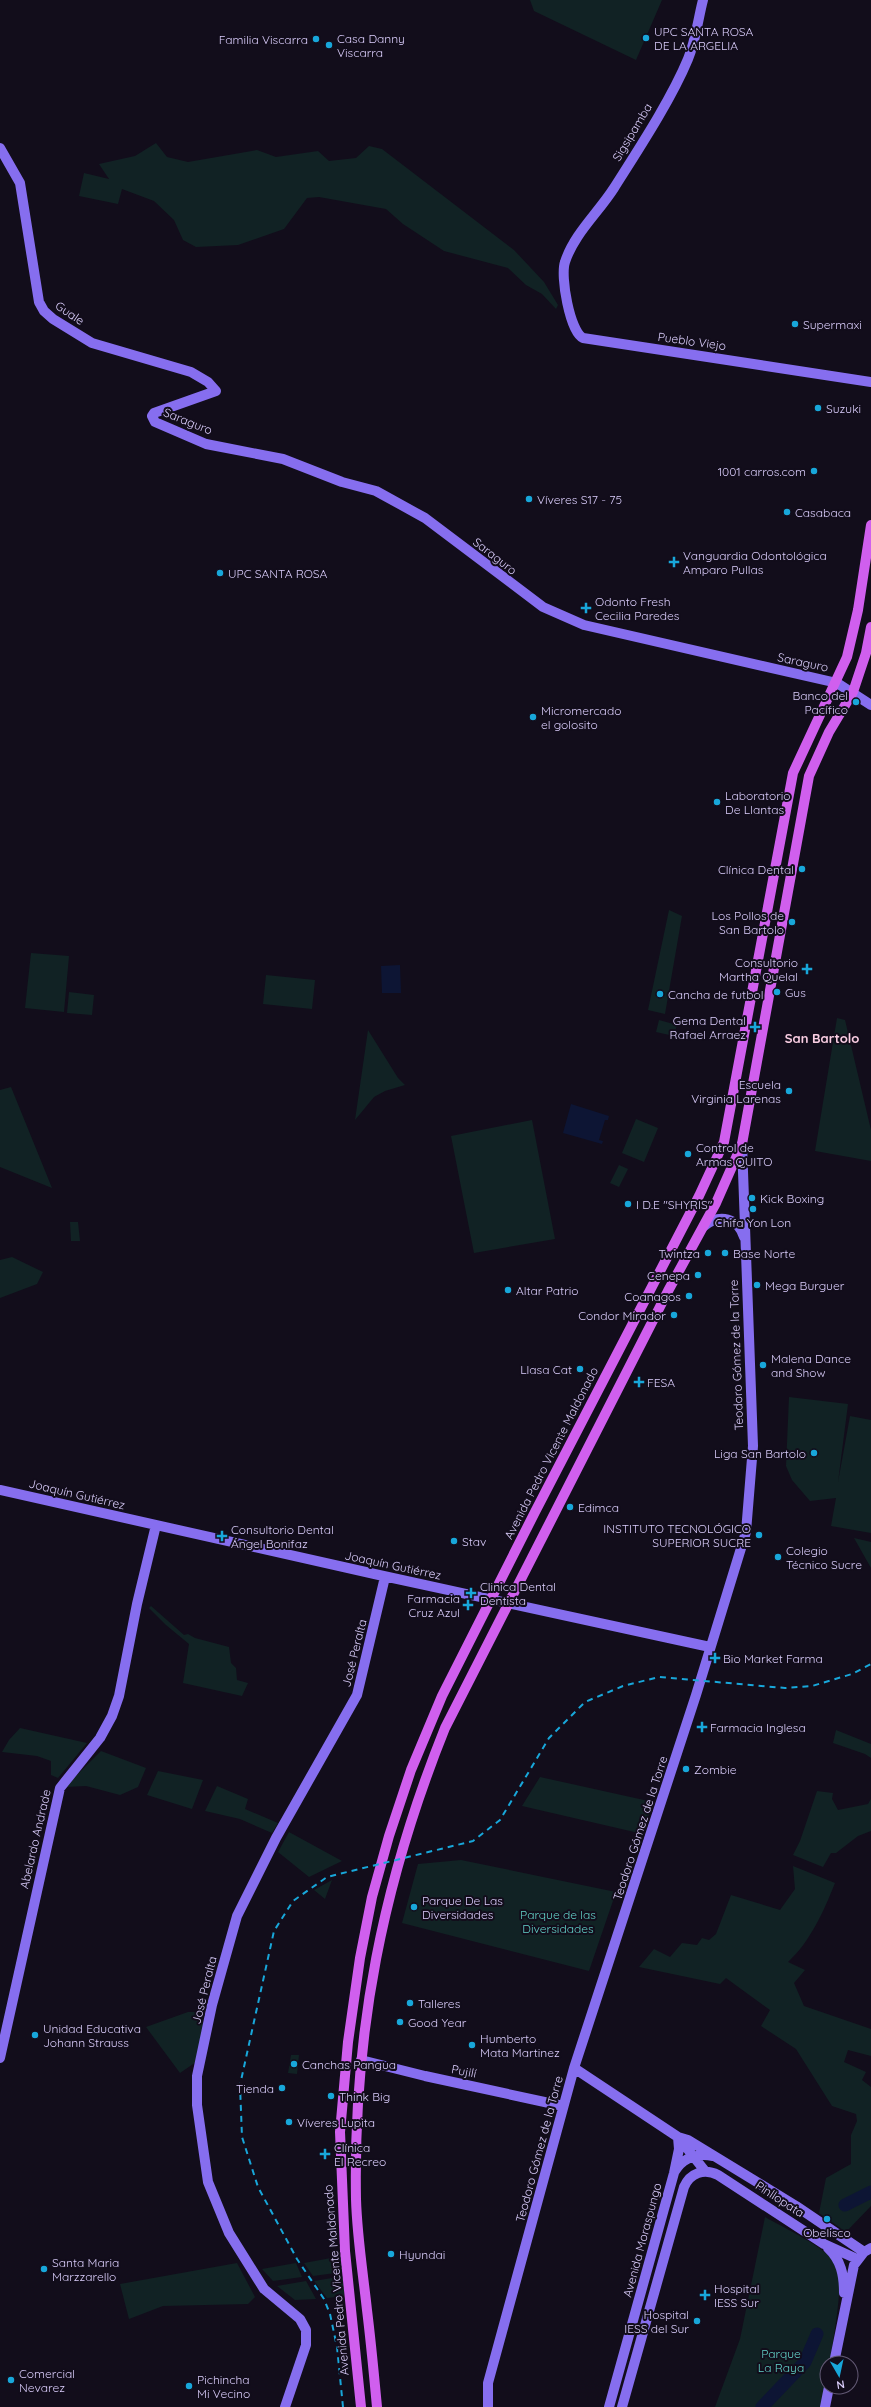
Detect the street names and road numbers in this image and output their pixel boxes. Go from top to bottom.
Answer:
street label: Sigsipamba [609,100,655,164]
street label: Guale [53,298,88,328]
street label: Pueblo Viejo [657,329,727,353]
street label: Saraguro [161,404,215,438]
street label: Saraguro [470,534,520,578]
street label: Saraguro [776,649,830,675]
street label: Teodoro Gómez de la Torre [726,1279,746,1431]
street label: Avenida Pedro Vicente Maldonado [501,1364,601,1542]
street label: Joaquín Gutiérrez [27,1476,127,1512]
street label: Joaquín Gutiérrez [343,1547,443,1583]
street label: José Peralta [338,1618,370,1688]
street label: Teodoro Gómez de la Torre [610,1754,671,1902]
street label: Abelardo Andrade [16,1788,54,1890]
street label: José Peralta [188,1955,220,2025]
street label: Pujilí [450,2061,478,2081]
street label: Teodoro Gómez de la Torre [512,2074,566,2224]
street label: Pinllopata [753,2178,807,2220]
street label: Avenida Moraspungo [619,2181,665,2299]
street label: Avenida Pedro Vicente Maldonado [320,2184,352,2376]

